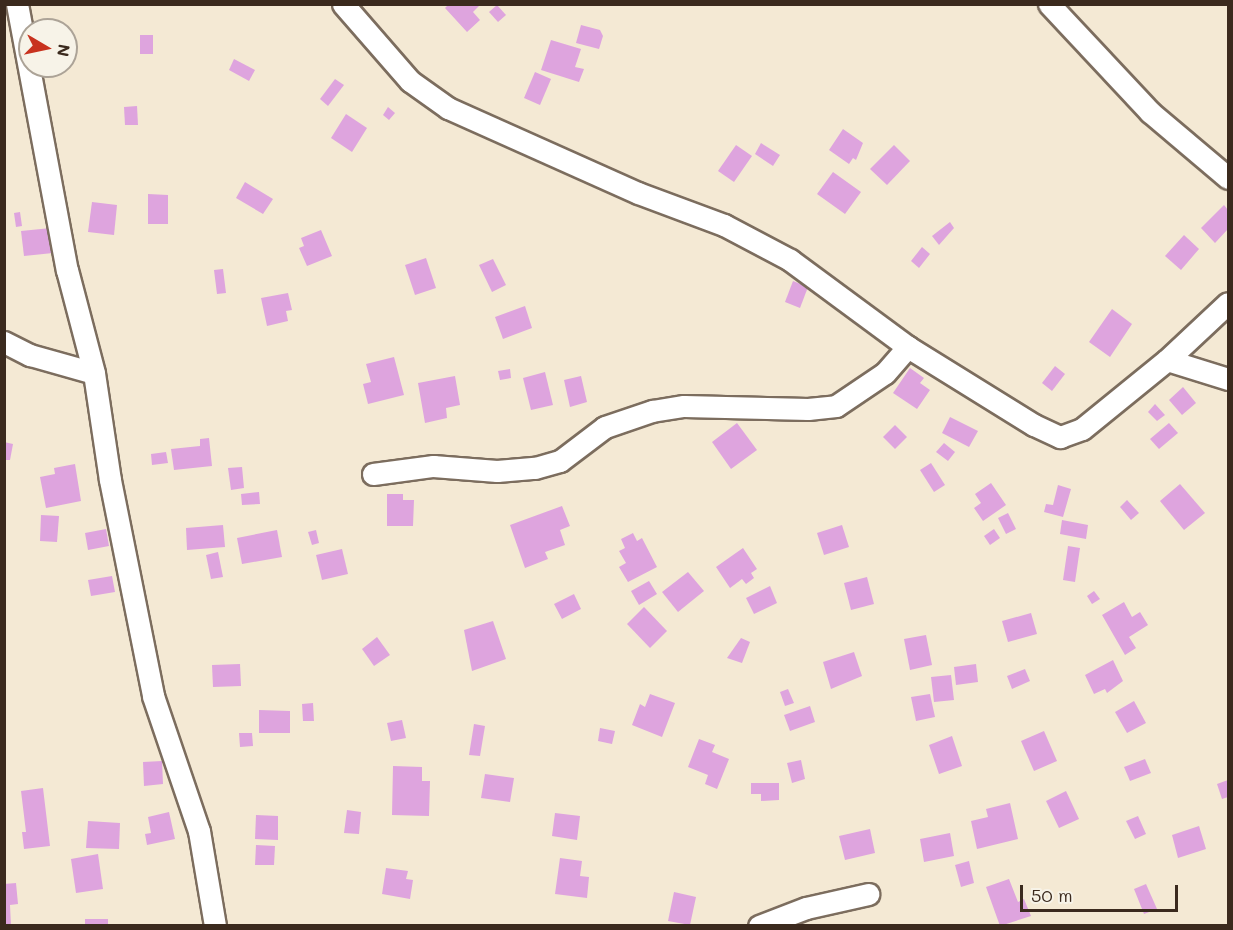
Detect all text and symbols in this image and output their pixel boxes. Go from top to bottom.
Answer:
north arrow [18,18,78,78]
text: N [53,43,76,58]
scale bar [1023,873,1180,911]
text: 50 m [1031,883,1073,907]

